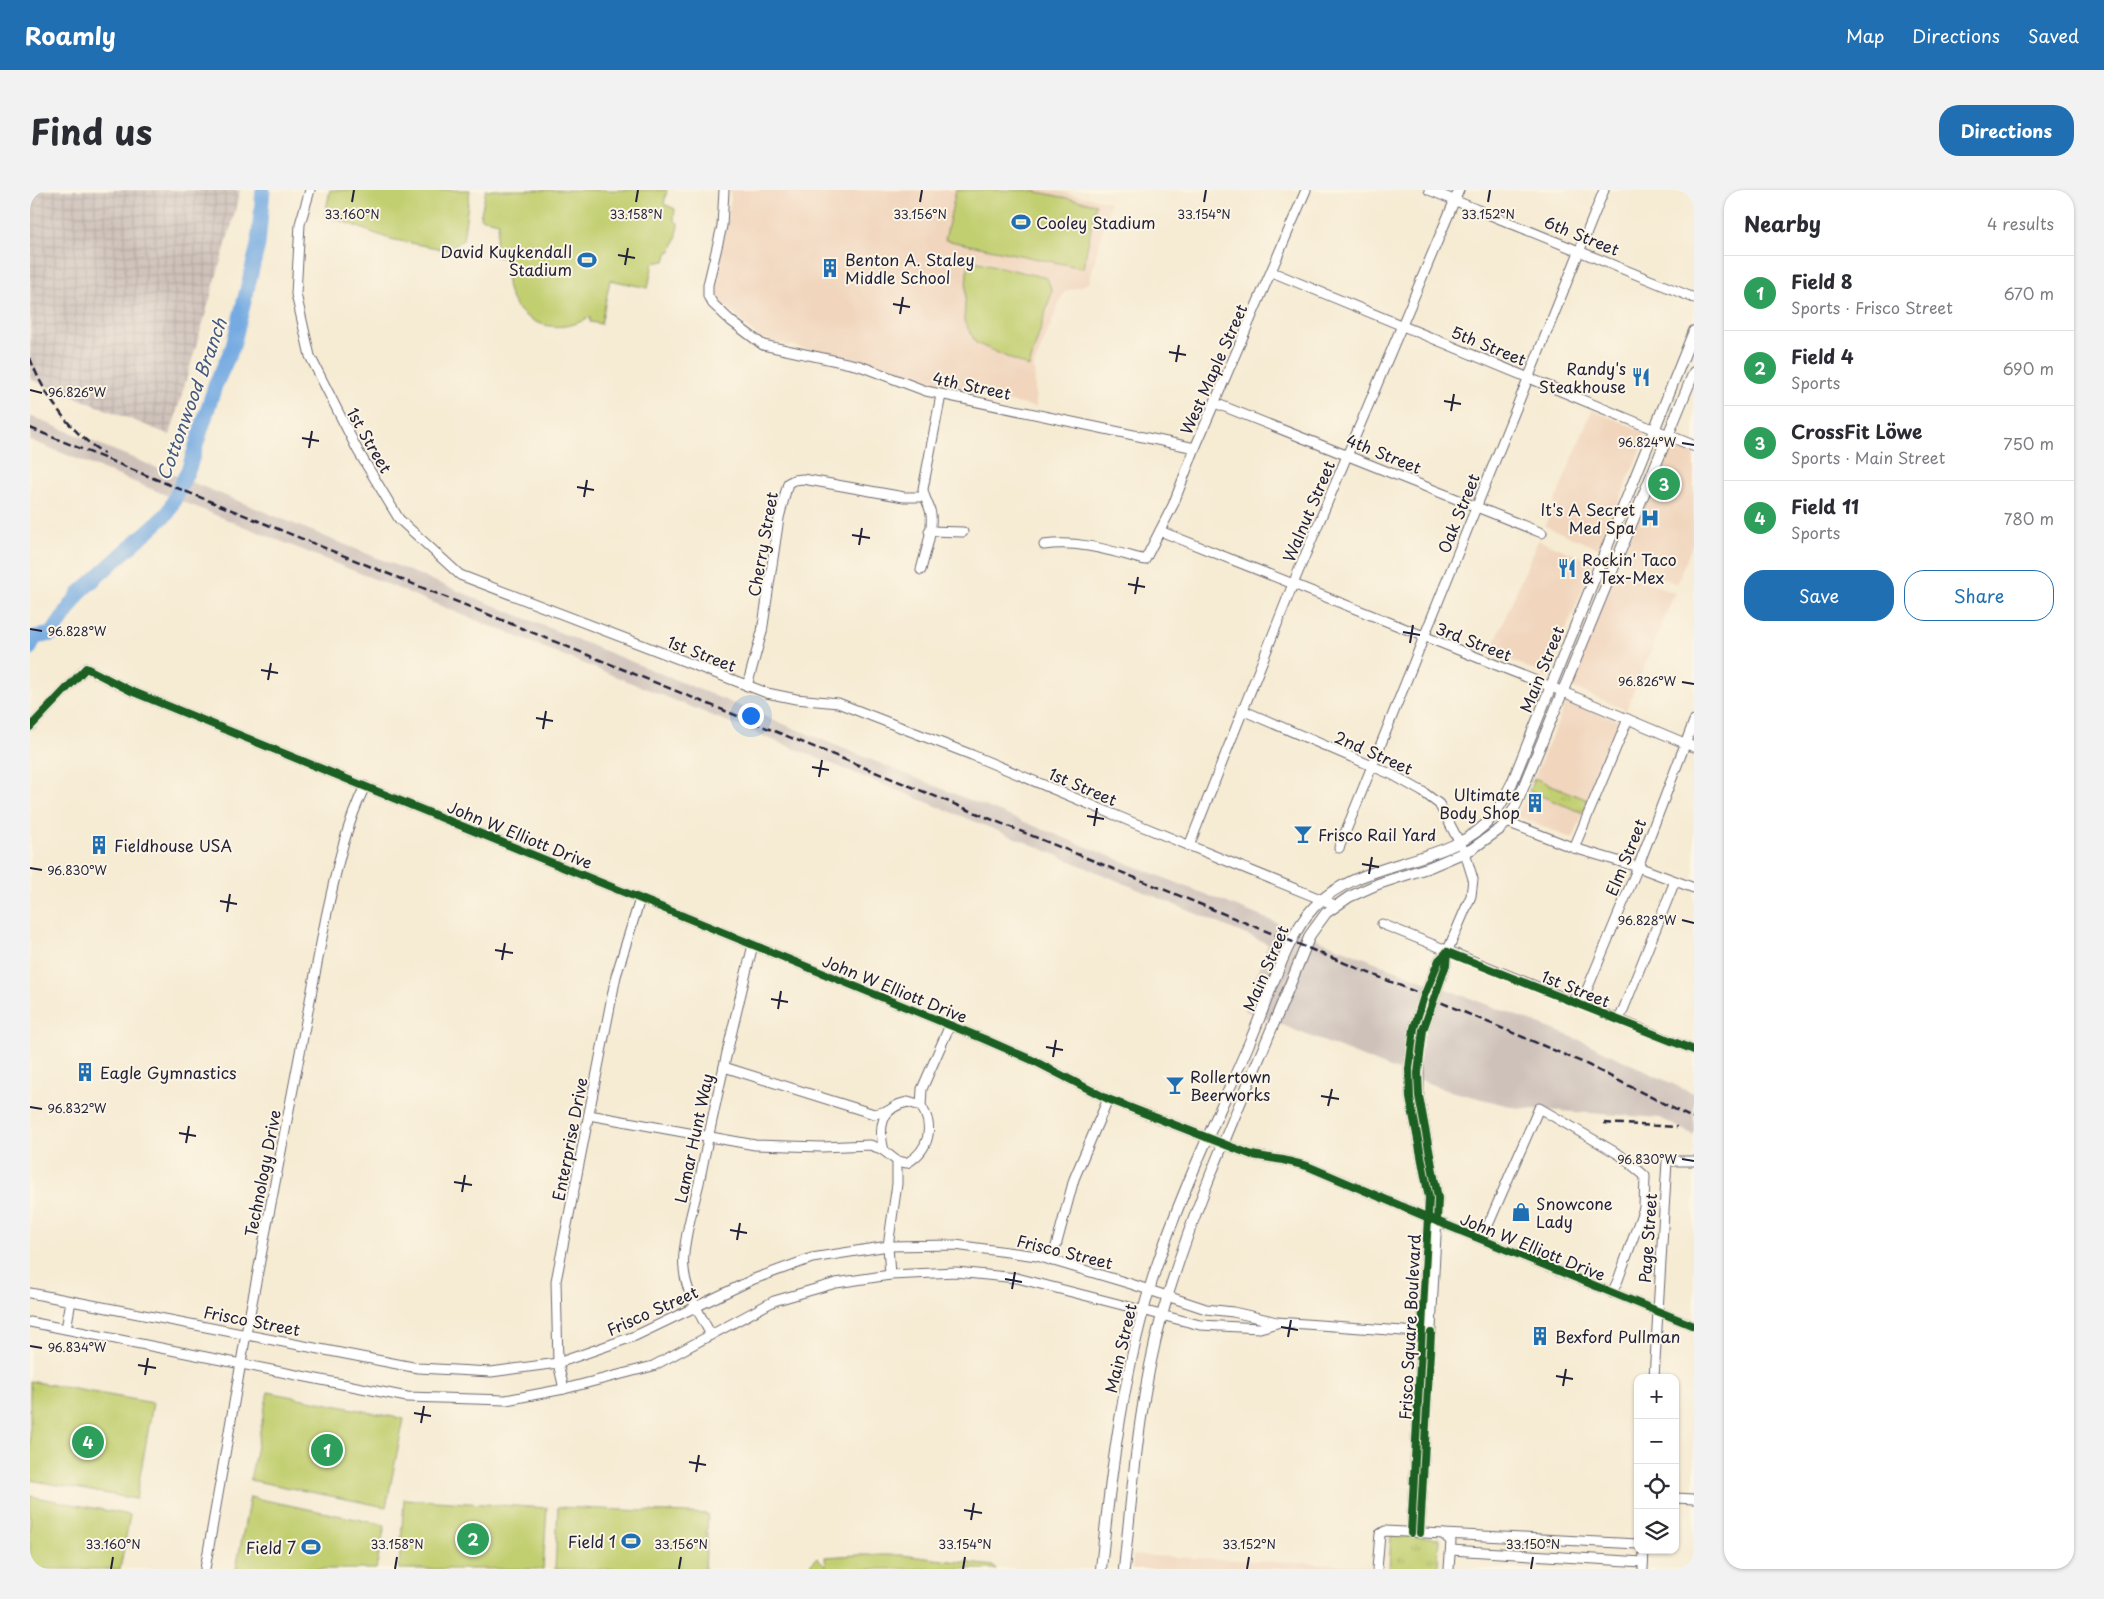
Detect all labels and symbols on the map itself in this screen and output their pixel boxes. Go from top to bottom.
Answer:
text: 33.160°N [324,205,380,223]
text: 33.158°N [609,205,663,223]
text: 33.156°N [893,205,947,223]
text: 33.154°N [1177,205,1231,223]
text: 33.152°N [1461,205,1515,223]
street label: 6th Street [1541,209,1624,261]
place label: Cooley Stadium [1036,210,1156,234]
sports icon: Cooley Stadium [1010,211,1032,233]
place label: David Kuykendall Stadium [441,239,572,281]
place label: Benton A. Staley Middle School [845,247,975,289]
sports icon: David Kuykendall Stadium [576,249,598,271]
building icon: Benton A. Staley Middle School [819,257,841,279]
street label: West Maple Street [1173,299,1253,438]
water label: Cottonwood Branch [149,314,233,484]
street label: 5th Street [1448,319,1530,371]
place label: Randy's Steakhouse [1539,356,1626,398]
street label: 4th Street [931,365,1014,405]
restaurant icon: Randy's Steakhouse [1630,366,1652,388]
text: 96.826°W [48,383,107,401]
street label: 1st Street [342,403,399,478]
street label: 4th Street [1343,427,1426,479]
text: 96.824°W [1618,433,1677,451]
street label: Walnut Street [1276,456,1340,565]
pin: 3 [1648,465,1680,503]
street label: Oak Street [1431,469,1485,557]
street label: Cherry Street [741,489,783,598]
place label: It's A Secret Med Spa [1540,497,1635,539]
hospital icon: It's A Secret Med Spa [1639,507,1661,529]
place label: Rockin' Taco & Tex-Mex [1582,547,1677,589]
restaurant icon: Rockin' Taco & Tex-Mex [1556,557,1578,579]
street label: 3rd Street [1433,616,1516,667]
text: 96.828°W [48,622,107,640]
street label: Main Street [1513,622,1569,716]
street label: 1st Street [664,629,740,677]
text: 96.826°W [1618,672,1677,690]
your location [738,703,764,729]
street label: 2nd Street [1331,724,1417,780]
street label: 1st Street [1045,761,1121,811]
place label: Ultimate Body Shop [1439,782,1520,824]
building icon: Ultimate Body Shop [1524,792,1546,814]
street label: John W Elliott Drive [444,794,596,874]
street label: Elm Street [1599,814,1651,899]
place label: Frisco Rail Yard [1318,822,1436,846]
bar icon: Frisco Rail Yard [1292,823,1314,845]
place label: Fieldhouse USA [114,833,232,857]
building icon: Fieldhouse USA [88,834,110,856]
text: 96.830°W [47,861,107,879]
text: 96.828°W [1618,911,1677,929]
street label: Main Street [1236,921,1294,1015]
street label: John W Elliott Drive [819,948,971,1028]
street label: 1st Street [1538,963,1614,1013]
place label: Eagle Gymnastics [100,1060,237,1084]
building icon: Eagle Gymnastics [74,1061,96,1083]
place label: Rollertown Beerworks [1190,1064,1271,1106]
street label: Lamar Hunt Way [668,1071,718,1205]
bar icon: Rollertown Beerworks [1164,1074,1186,1096]
street label: Enterprise Drive [545,1075,593,1203]
text: 96.832°W [48,1099,107,1117]
street label: Technology Drive [238,1107,286,1239]
text: 96.830°W [1617,1150,1677,1168]
place label: Snowcone Lady [1536,1191,1613,1233]
street label: Page Street [1632,1192,1662,1284]
shop icon: Snowcone Lady [1510,1201,1532,1223]
street label: John W Elliott Drive [1457,1206,1609,1286]
street label: Frisco Street [1015,1228,1116,1275]
street label: Frisco Square Boulevard [1392,1233,1426,1421]
street label: Frisco Street [602,1279,702,1341]
street label: Frisco Street [202,1299,303,1341]
street label: Main Street [1098,1300,1142,1395]
place label: Bexford Pullman [1555,1324,1680,1348]
building icon: Bexford Pullman [1529,1325,1551,1347]
text: 96.834°W [48,1338,107,1356]
pin: 4 [72,1423,104,1461]
pin: 1 [311,1431,343,1469]
pin: 2 [457,1520,489,1558]
place label: Field 1 [568,1529,616,1553]
sports icon: Field 1 [620,1530,642,1552]
text: 33.160°N [85,1535,141,1553]
place label: Field 7 [246,1535,296,1559]
text: 33.158°N [370,1535,424,1553]
text: 33.156°N [654,1535,708,1553]
text: 33.154°N [938,1535,992,1553]
text: 33.152°N [1222,1535,1276,1553]
text: 33.150°N [1506,1535,1560,1553]
sports icon: Field 7 [300,1536,322,1558]

